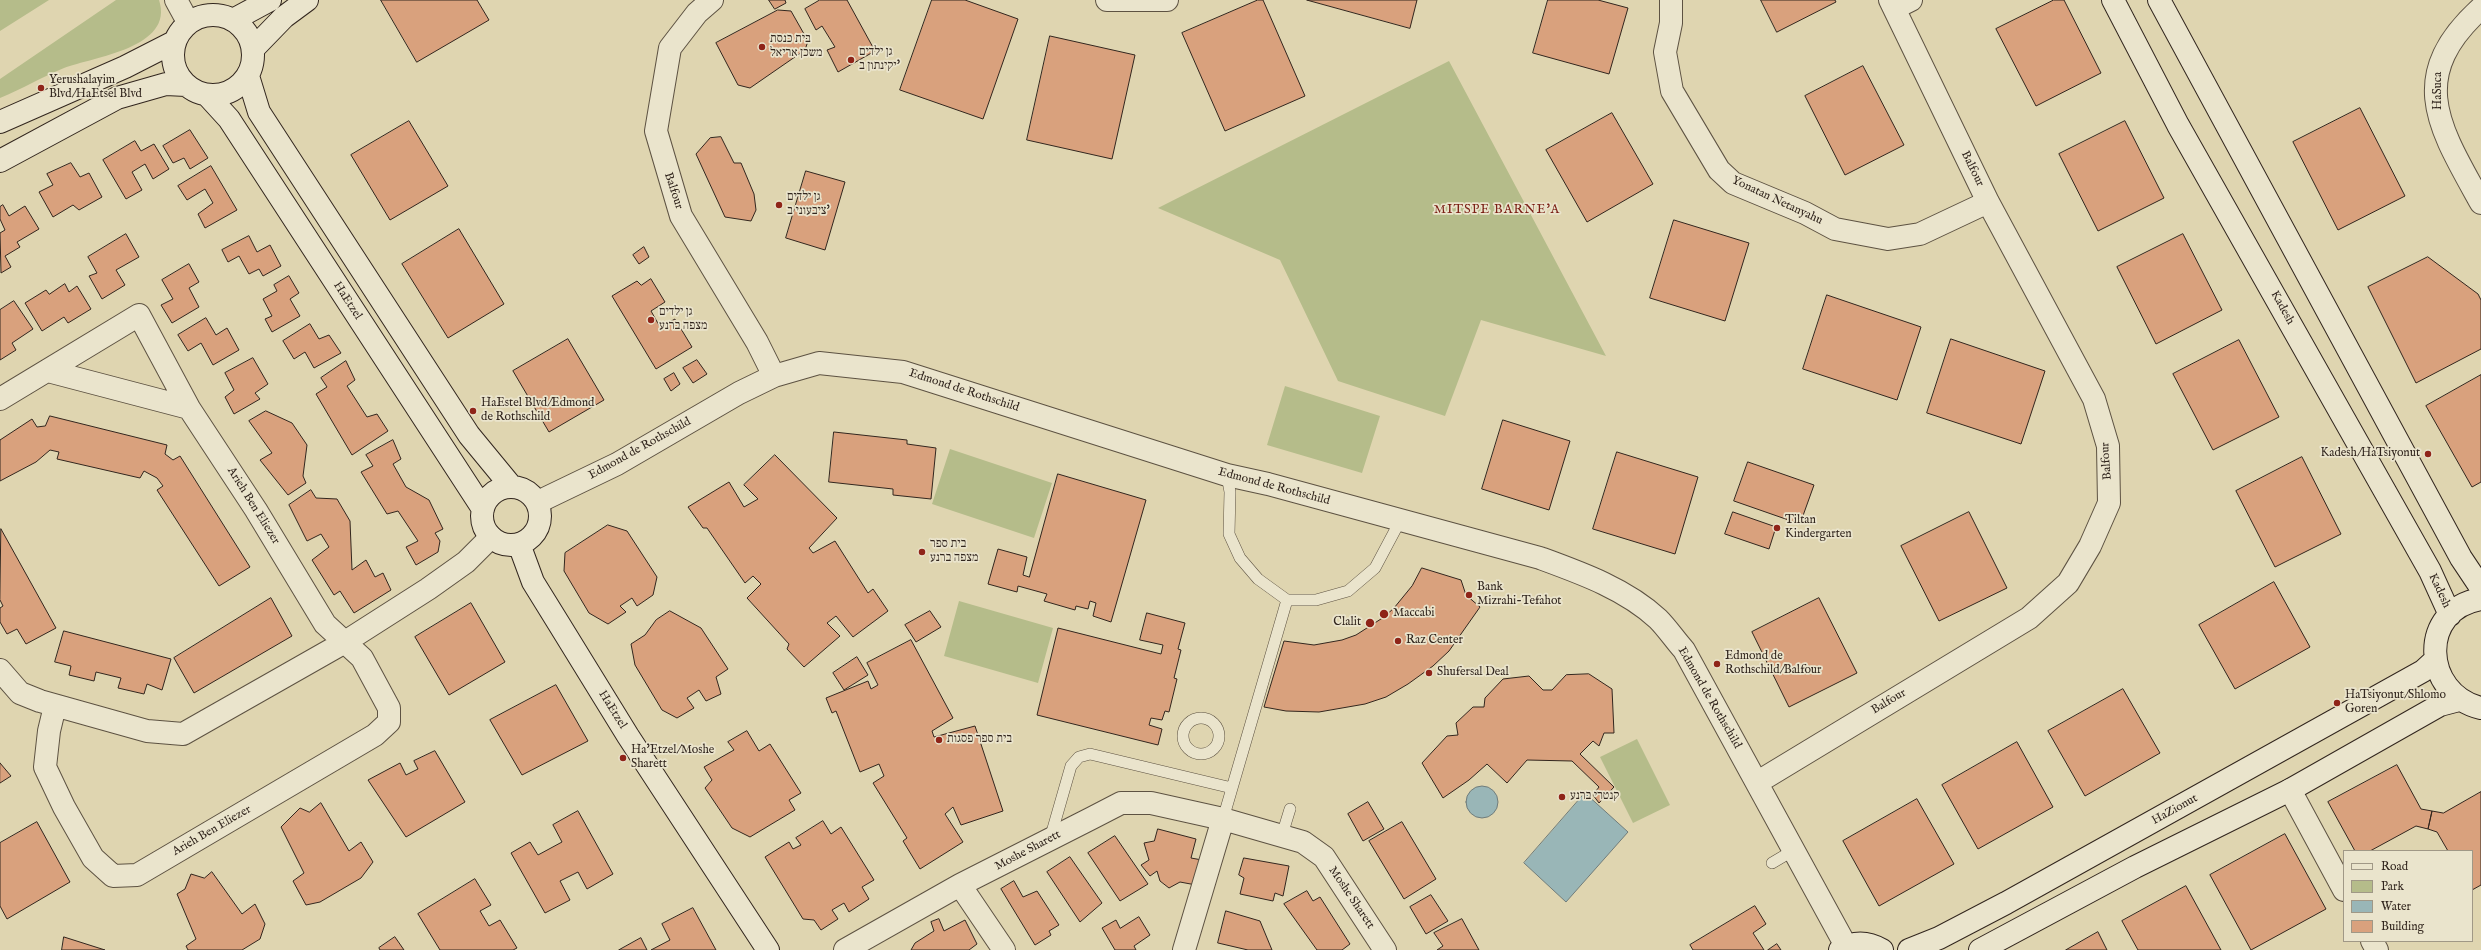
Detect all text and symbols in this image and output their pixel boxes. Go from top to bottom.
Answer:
place label: בית כנסת משכן אריאל [770,33,822,61]
marker: בית כנסת משכן אריאל [757,42,767,52]
place label: גן ילדים יקינתון ב' [859,46,900,74]
marker: גן ילדים יקינתון ב' [846,55,856,65]
street label: HaSuca [2432,72,2446,110]
place label: Yerushalayim Blvd/HaEtsel Blvd [49,74,142,102]
marker: Yerushalayim Blvd/HaEtsel Blvd [36,83,46,93]
street label: Balfour [1957,149,1987,189]
street label: Balfour [660,171,686,211]
street label: Yonatan Netanyahu [1729,174,1825,228]
place label: גן ילדים ציבעוני ב' [787,191,830,219]
marker: גן ילדים ציבעוני ב' [774,200,784,210]
district label: MITSPE BARNE'A [1434,202,1560,218]
street label: HaEtzel [329,279,365,323]
street label: Kadesh [2267,289,2297,327]
place label: גן ילדים מצפה ברנע [659,306,707,334]
marker: גן ילדים מצפה ברנע [646,315,656,325]
street label: Edmond de Rothschild [907,366,1021,416]
place label: HaEstel Blvd/Edmond de Rothschild [481,397,594,425]
marker: HaEstel Blvd/Edmond de Rothschild [468,406,478,416]
street label: Edmond de Rothschild [586,415,694,483]
street label: Balfour [2099,442,2115,480]
place label: Kadesh/HaTsiyonut [2321,447,2420,461]
marker: Kadesh/HaTsiyonut [2423,449,2433,459]
street label: Arieh Ben Eliezer [223,465,283,547]
street label: Edmond de Rothschild [1217,465,1331,509]
place label: Tiltan Kindergarten [1785,514,1852,542]
marker: Tiltan Kindergarten [1772,523,1782,533]
place label: בית ספר מצפה ברנע [930,538,978,566]
marker: בית ספר מצפה ברנע [917,547,927,557]
street label: Kadesh [2425,571,2453,611]
place label: Bank Mizrahi-Tefahot [1477,581,1561,609]
marker: Bank Mizrahi-Tefahot [1464,590,1474,600]
place label: Maccabi [1393,607,1435,621]
marker: Maccabi [1378,608,1390,620]
place label: Clalit [1333,616,1361,630]
marker: Clalit [1364,617,1376,629]
place label: Raz Center [1406,634,1463,648]
marker: Raz Center [1393,636,1403,646]
street label: Edmond de Rothschild [1674,645,1744,751]
place label: Edmond de Rothschild/Balfour [1725,650,1821,678]
marker: Edmond de Rothschild/Balfour [1712,659,1722,669]
place label: Shufersal Deal [1437,666,1509,680]
marker: Shufersal Deal [1424,668,1434,678]
street label: Balfour [1869,686,1909,718]
street label: HaEtzel [595,688,629,732]
place label: HaTsiyonut/Shlomo Goren [2345,689,2446,717]
marker: HaTsiyonut/Shlomo Goren [2332,698,2342,708]
place label: בית ספר פסגות [947,733,1012,747]
marker: בית ספר פסגות [934,735,944,745]
place label: Ha'Etzel/Moshe Sharett [631,744,714,772]
marker: Ha'Etzel/Moshe Sharett [618,753,628,763]
place label: קנטרי ברנע [1570,790,1619,804]
marker: קנטרי ברנע [1557,792,1567,802]
street label: HaZionut [2150,792,2200,828]
street label: Arieh Ben Eliezer [170,803,254,859]
street label: Moshe Sharett [993,828,1063,874]
legend [2343,850,2473,942]
text: Road [2381,859,2408,874]
street label: Moshe Sharett [1325,864,1377,932]
text: Park [2381,879,2404,894]
text: Water [2381,899,2411,914]
text: Building [2381,919,2424,934]

